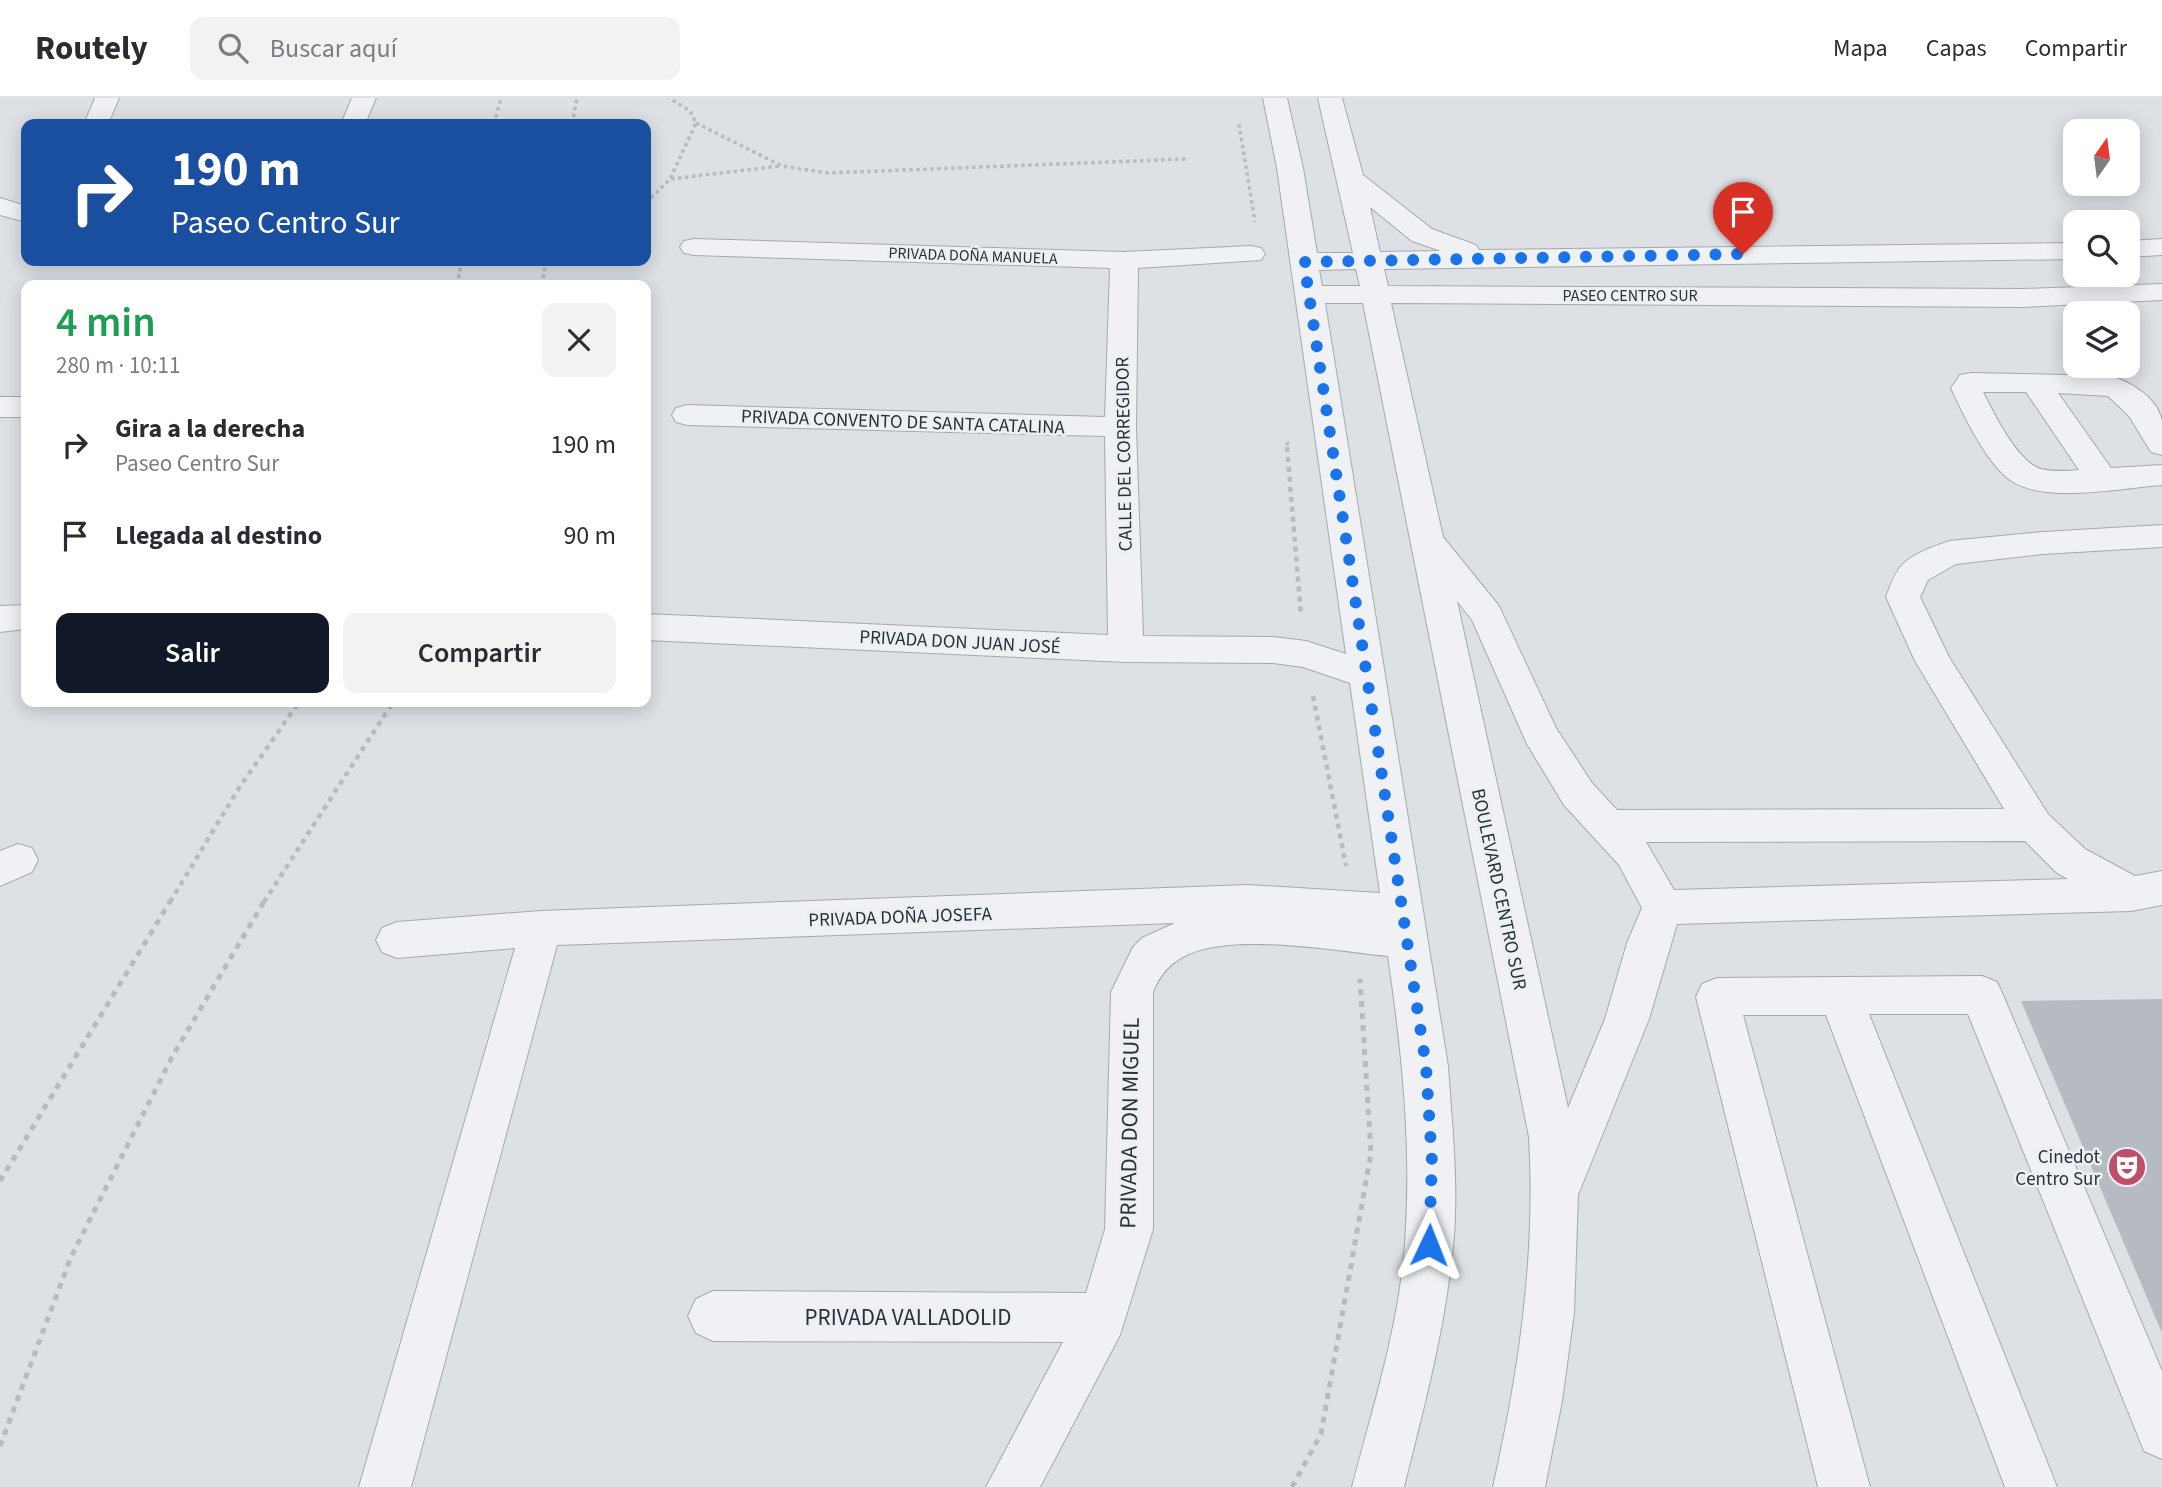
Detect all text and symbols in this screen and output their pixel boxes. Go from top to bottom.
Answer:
search box [190,17,680,80]
text: Routely [35,25,148,72]
icon: search [214,29,252,67]
text: Buscar aquí [270,30,397,67]
text: Mapa [1833,31,1888,66]
text: Capas [1926,31,1987,66]
text: Compartir [2025,31,2127,66]
north arrow [2063,119,2140,196]
map controls [2063,119,2140,378]
text: 190 m [171,135,300,205]
icon: right [56,147,147,238]
pin [1713,182,1773,254]
icon: arrive [1724,193,1762,231]
text: Paseo Centro Sur [171,200,400,246]
button: search [2063,210,2140,287]
street label: PRIVADA DOÑA MANUELA [888,242,1058,270]
street label: PASEO CENTRO SUR [1562,285,1698,307]
text: 4 min [56,293,156,353]
button: layers [2063,301,2140,378]
button: close [542,303,616,377]
text: 280 m · 10:11 [56,349,180,382]
street label: CALLE DEL CORREGIDOR [1109,356,1140,551]
street label: PRIVADA CONVENTO DE SANTA CATALINA [741,403,1066,442]
text: Gira a la derecha [115,410,305,447]
icon: right [56,426,94,464]
text: 190 m [550,426,616,463]
text: Paseo Centro Sur [115,447,279,480]
icon: arrive [56,517,94,555]
text: Llegada al destino [115,517,322,554]
text: 90 m [563,517,616,554]
button: Salir [56,613,329,693]
button: Compartir [343,613,616,693]
street label: PRIVADA DON JUAN JOSÉ [858,624,1061,661]
street label: BOULEVARD CENTRO SUR [1464,786,1533,993]
street label: PRIVADA DOÑA JOSEFA [808,901,993,934]
street label: PRIVADA DON MIGUEL [1111,1017,1148,1229]
place label: Cinedot Centro Sur [2015,1144,2101,1193]
theatre icon: Cinedot Centro Sur [2106,1146,2148,1188]
position arrow [1392,1208,1466,1282]
street label: PRIVADA VALLADOLID [805,1301,1011,1334]

